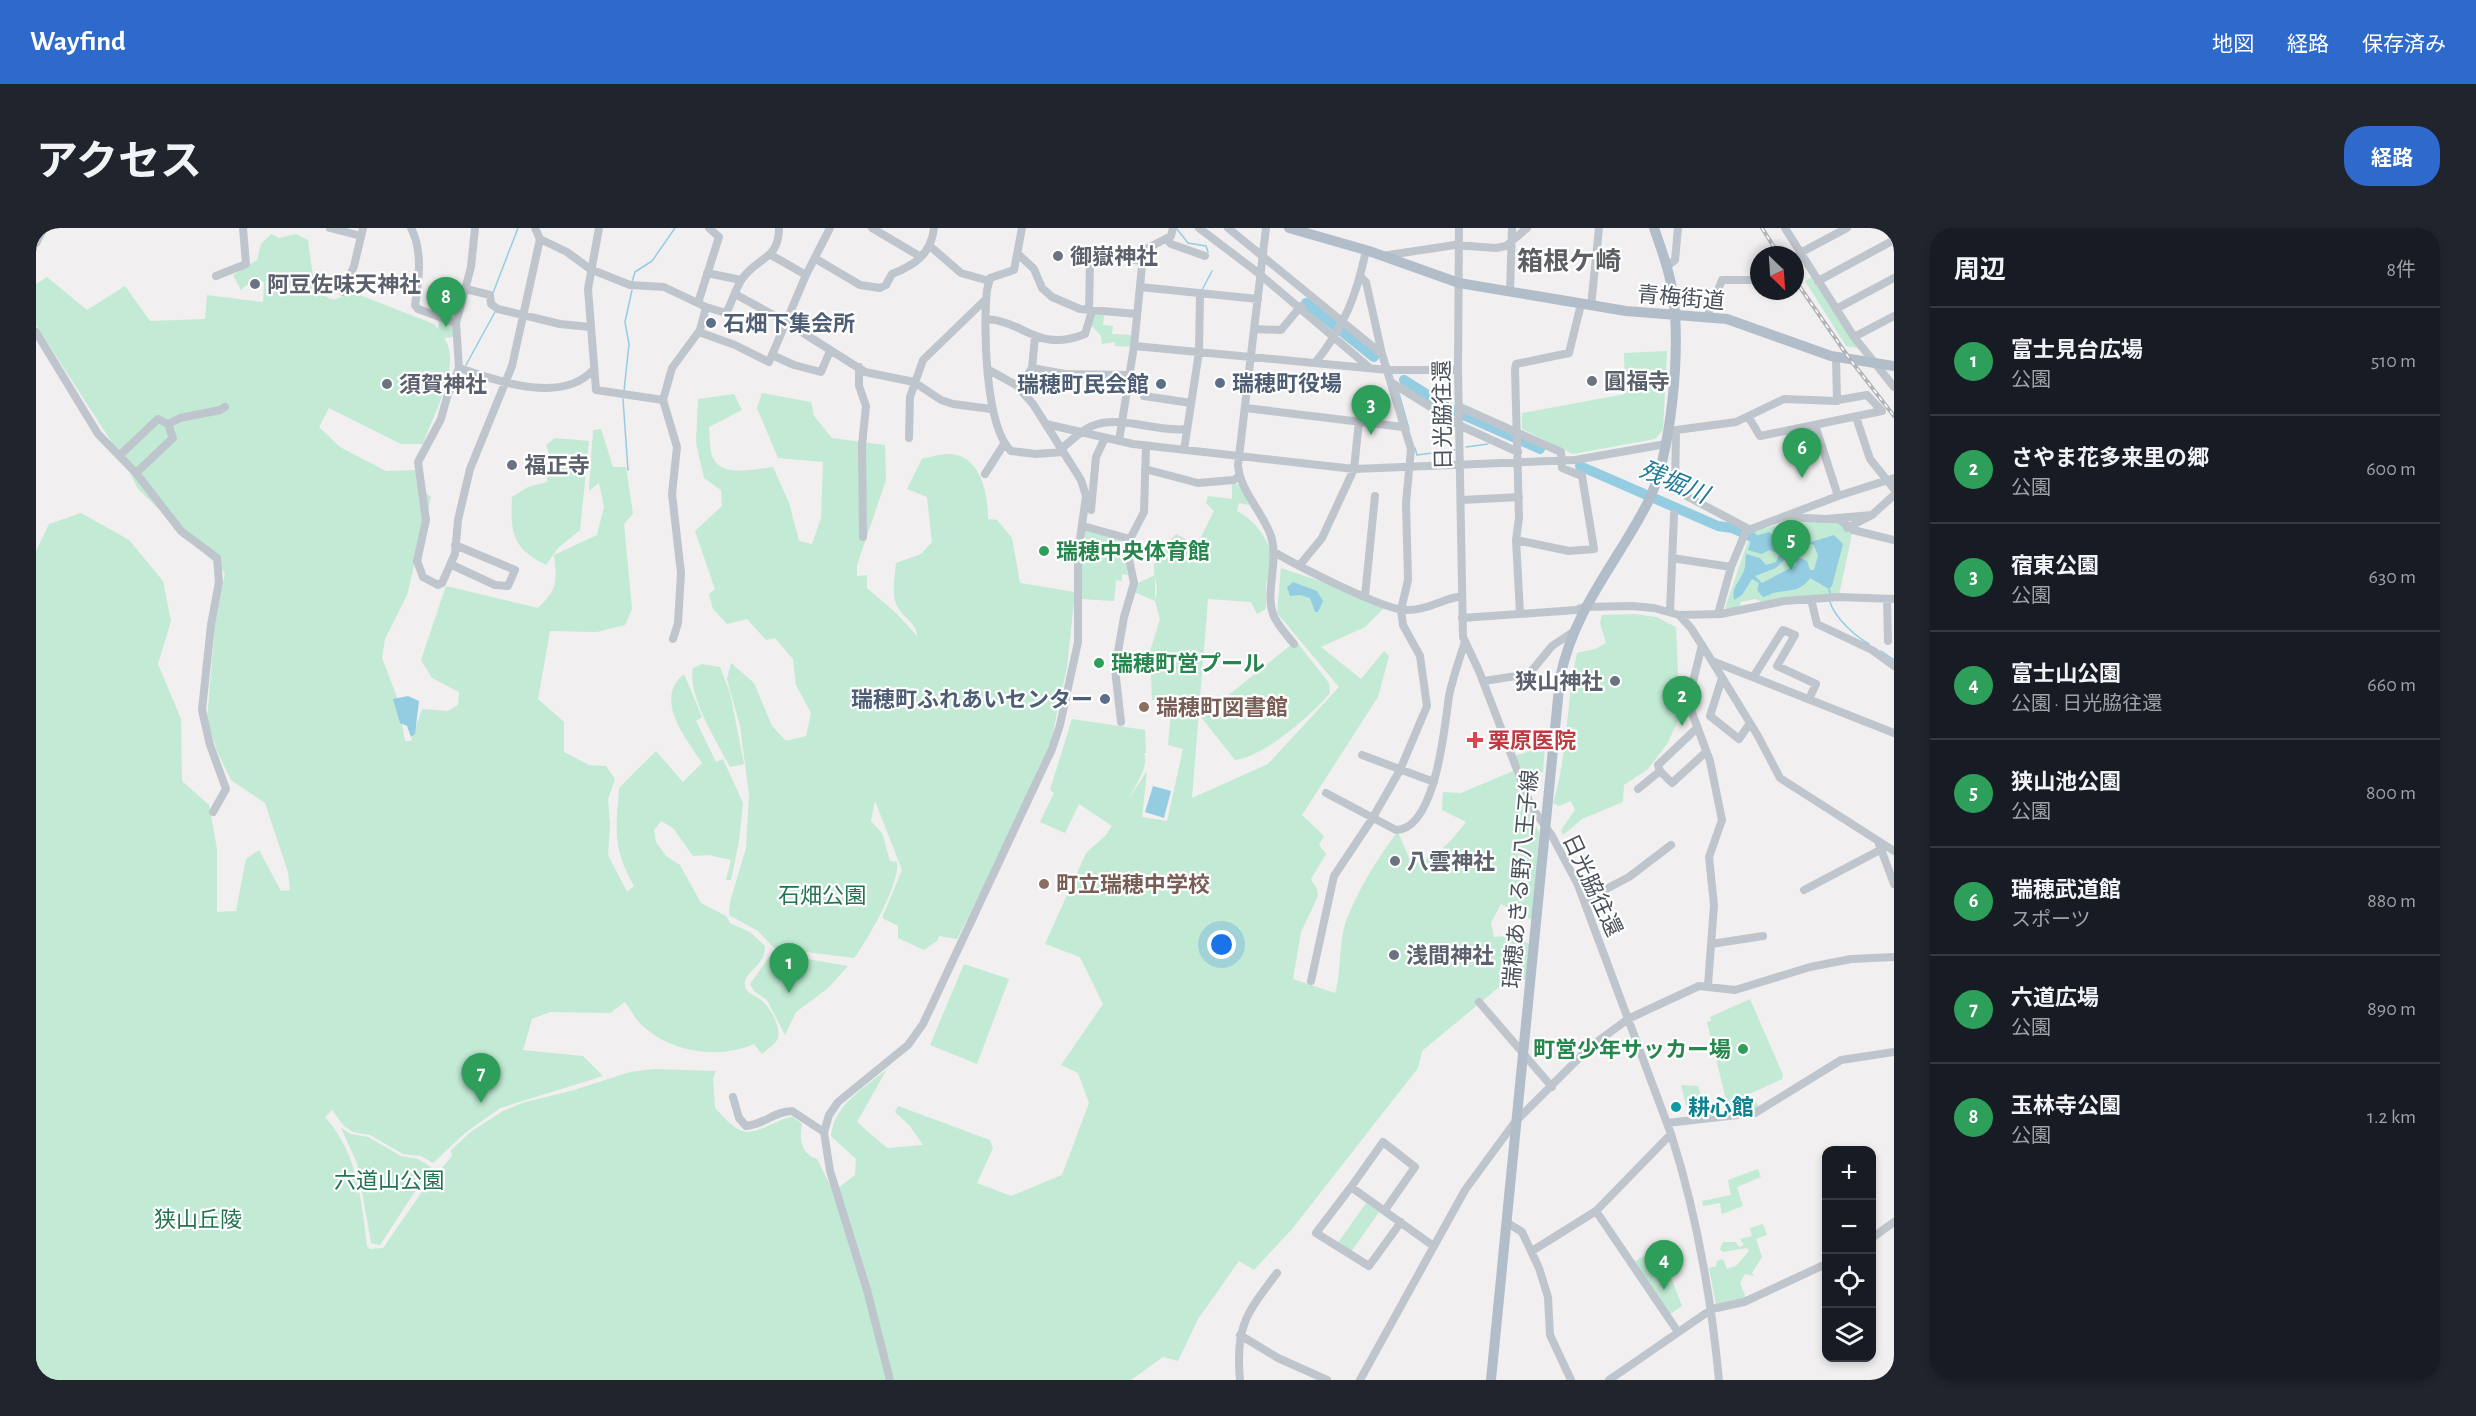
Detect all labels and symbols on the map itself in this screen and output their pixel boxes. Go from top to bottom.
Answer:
place label: 御嶽神社 [1070,245,1158,268]
north arrow [1750,246,1804,300]
district label: 箱根ケ崎 [1517,247,1621,275]
marker: 御嶽神社 [1051,249,1065,263]
place label: 阿豆佐味天神社 [267,273,421,296]
marker: 阿豆佐味天神社 [248,277,262,291]
pin: 8 [426,278,466,327]
street label: 青梅街道 [1636,282,1726,313]
place label: 石畑下集会所 [723,312,855,335]
marker: 石畑下集会所 [704,316,718,330]
street label: 日光脇往還 [1430,360,1455,470]
place label: 圓福寺 [1604,370,1670,393]
place label: 瑞穂町役場 [1232,372,1342,395]
place label: 須賀神社 [399,373,487,396]
place label: 瑞穂町民会館 [1017,373,1149,396]
marker: 圓福寺 [1585,374,1599,388]
marker: 瑞穂町役場 [1213,376,1227,390]
marker: 須賀神社 [380,377,394,391]
marker: 瑞穂町民会館 [1154,377,1168,391]
pin: 3 [1352,386,1390,435]
pin: 6 [1782,428,1822,478]
place label: 福正寺 [524,454,590,477]
water label: 残堀川 [1636,456,1715,509]
marker: 福正寺 [505,458,519,472]
pin: 5 [1772,520,1810,570]
place label: 瑞穂中央体育館 [1056,540,1210,563]
marker: 瑞穂中央体育館 [1037,544,1051,558]
place label: 瑞穂町営プール [1111,652,1265,675]
marker: 瑞穂町営プール [1092,656,1106,670]
place label: 狭山神社 [1515,670,1603,693]
marker: 狭山神社 [1608,674,1622,688]
pin: 2 [1662,676,1702,726]
place label: 瑞穂町ふれあいセンター [851,688,1093,711]
marker: 瑞穂町ふれあいセンター [1098,692,1112,706]
place label: 瑞穂町図書館 [1156,696,1288,719]
marker: 瑞穂町図書館 [1137,700,1151,714]
place label: 栗原医院 [1488,729,1576,752]
marker: 栗原医院 [1466,731,1484,749]
street label: 瑞穂あきる野八王子線 [1499,769,1542,989]
street label: 日光脇往還 [1559,830,1626,940]
place label: 八雲神社 [1407,850,1495,873]
marker: 八雲神社 [1388,854,1402,868]
place label: 町立瑞穂中学校 [1056,873,1210,896]
marker: 町立瑞穂中学校 [1037,877,1051,891]
park label: 石畑公園 [778,884,866,907]
your location [1207,930,1236,959]
pin: 1 [770,944,808,993]
place label: 浅間神社 [1406,944,1494,967]
marker: 浅間神社 [1387,948,1401,962]
place label: 町営少年サッカー場 [1533,1038,1731,1061]
marker: 町営少年サッカー場 [1736,1042,1750,1056]
pin: 7 [462,1054,500,1103]
place label: 耕心館 [1688,1096,1754,1119]
marker: 耕心館 [1669,1100,1683,1114]
park label: 六道山公園 [334,1169,444,1192]
park label: 狭山丘陵 [154,1208,242,1231]
pin: 4 [1644,1240,1684,1290]

